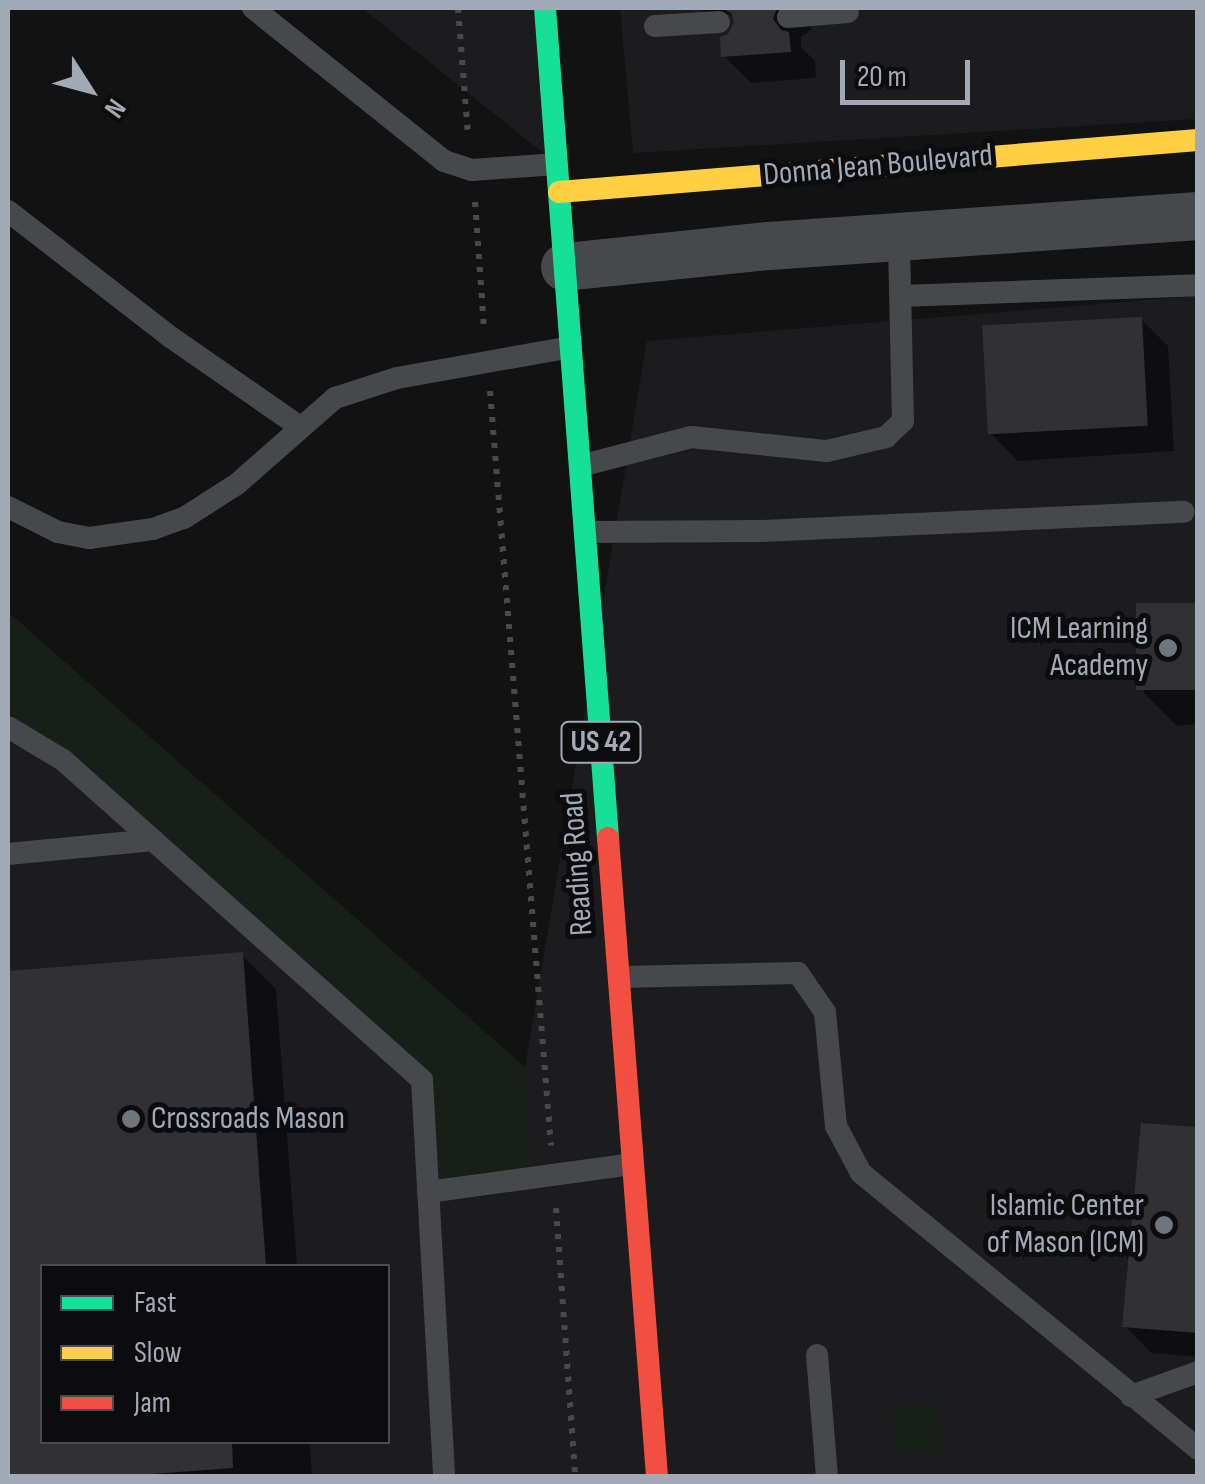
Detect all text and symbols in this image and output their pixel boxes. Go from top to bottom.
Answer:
north arrow [40,40,140,140]
scale bar [845,40,975,102]
text: 20 m [857,59,907,95]
text: N [97,92,132,124]
street label: Donna Jean Boulevard [762,137,994,195]
place label: ICM Learning Academy [1010,611,1148,686]
marker: ICM Learning Academy [1157,637,1179,659]
road number: US 42 [558,717,644,767]
street label: Reading Road [554,791,602,937]
place label: Crossroads Mason [151,1100,345,1138]
marker: Crossroads Mason [120,1108,142,1130]
place label: Islamic Center of Mason (ICM) [987,1188,1144,1263]
marker: Islamic Center of Mason (ICM) [1153,1214,1175,1236]
legend [40,1264,390,1444]
text: Fast [134,1285,176,1321]
text: Slow [134,1335,182,1371]
text: Jam [134,1385,171,1421]

